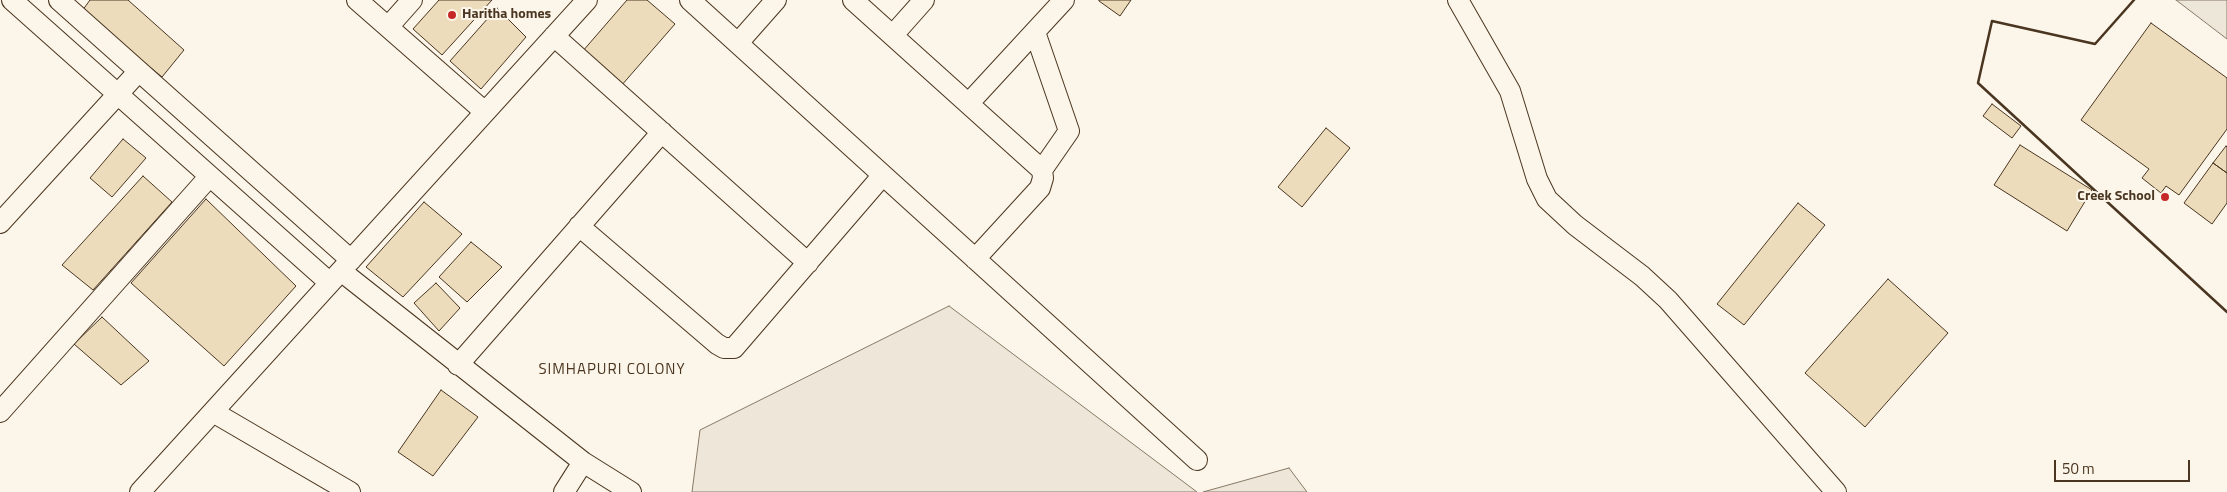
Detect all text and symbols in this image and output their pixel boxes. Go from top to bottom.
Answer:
place label: Haritha homes [462,7,551,23]
marker: Haritha homes [446,9,458,21]
place label: Creek School [2077,189,2155,205]
marker: Creek School [2159,191,2171,203]
district label: SIMHAPURI COLONY [536,361,688,379]
scale bar [2057,450,2193,482]
text: 50 m [2062,457,2095,480]

